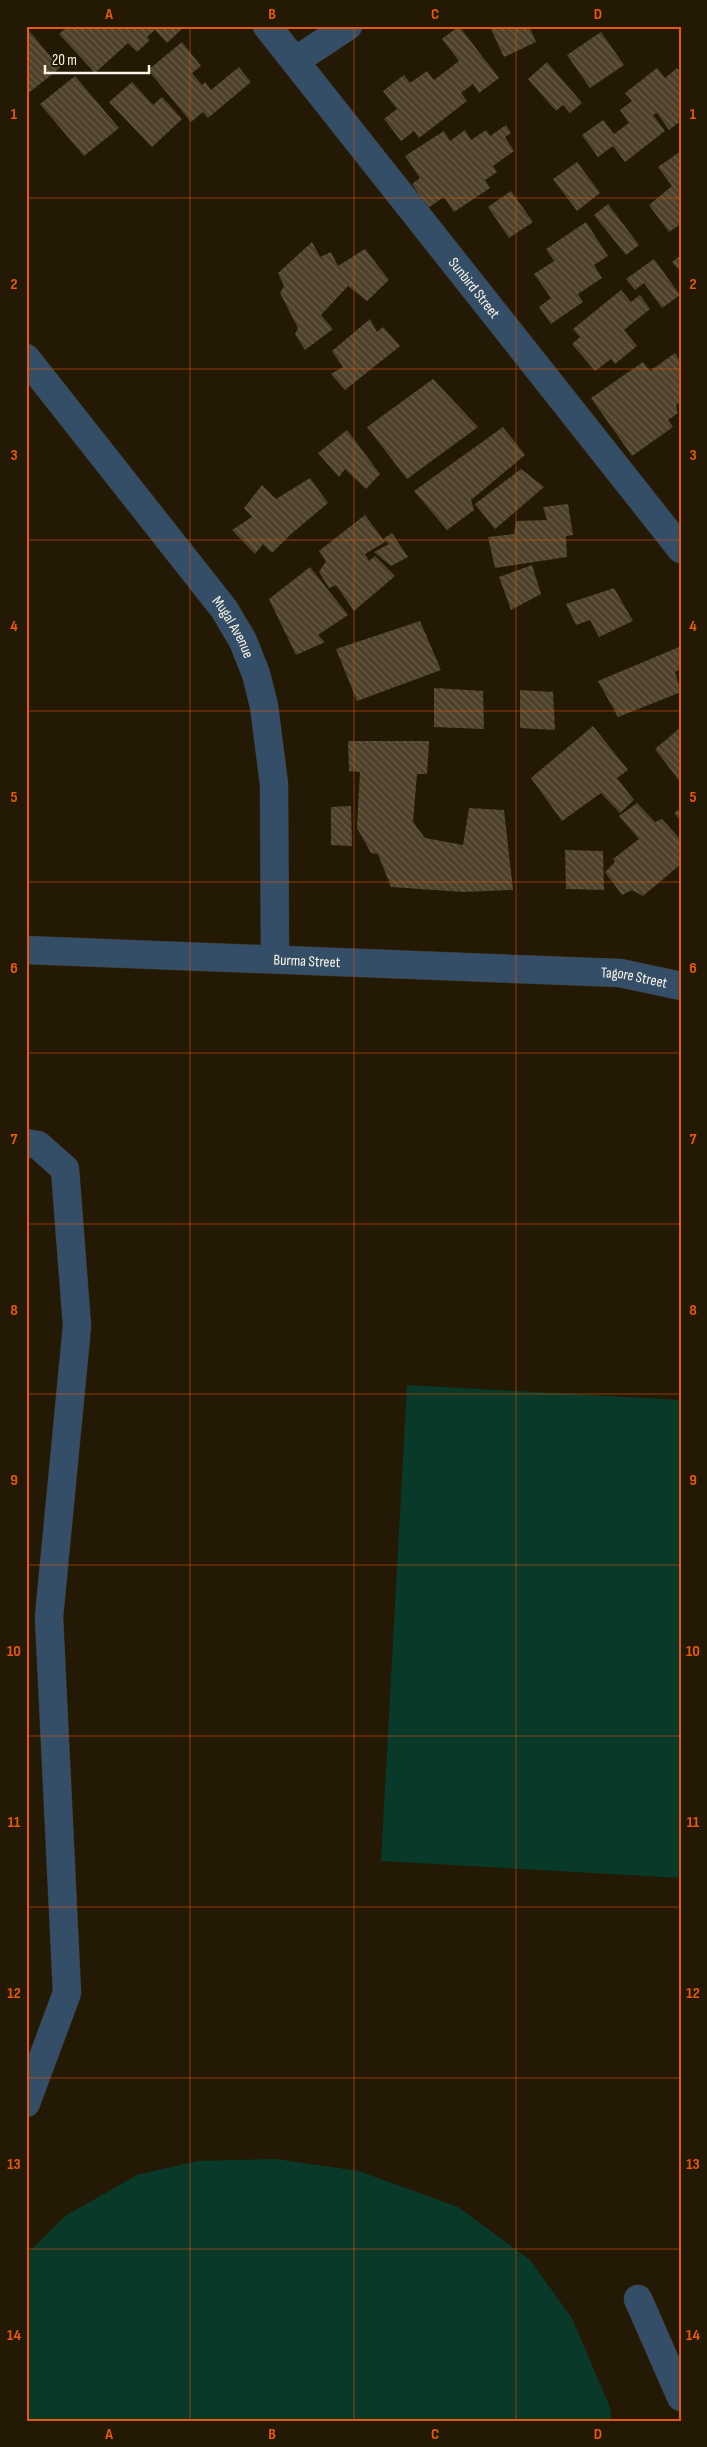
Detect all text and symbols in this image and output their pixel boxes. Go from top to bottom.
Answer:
text: A [104,5,113,24]
text: B [268,5,276,24]
text: C [431,5,439,24]
text: D [594,5,602,24]
scale bar [45,42,149,74]
text: 20 m [52,51,77,70]
text: 1 [11,105,18,124]
text: 1 [690,105,697,124]
street label: Sunbird Street [444,254,504,323]
text: 2 [10,275,18,294]
text: 2 [689,275,697,294]
text: 3 [10,446,18,465]
text: 3 [689,446,697,465]
street label: Mugal Avenue [207,592,258,661]
text: 4 [10,617,18,636]
text: 4 [689,617,697,636]
text: 5 [10,788,18,807]
text: 5 [689,788,697,807]
street label: Burma Street [273,951,341,972]
text: 6 [10,959,18,978]
text: 6 [689,959,697,978]
street label: Tagore Street [601,963,669,993]
text: 7 [11,1130,18,1149]
text: 7 [690,1130,697,1149]
text: 8 [10,1301,18,1320]
text: 8 [689,1301,697,1320]
text: 9 [10,1471,18,1490]
text: 9 [689,1471,697,1490]
text: 10 [7,1642,21,1661]
text: 10 [686,1642,700,1661]
text: 11 [8,1813,21,1832]
text: 11 [687,1813,700,1832]
text: 12 [7,1984,21,2003]
text: 12 [686,1984,700,2003]
text: 13 [7,2155,21,2174]
text: 13 [686,2155,700,2174]
text: 14 [7,2326,21,2345]
text: 14 [686,2326,700,2345]
text: A [104,2425,113,2444]
text: B [268,2425,276,2444]
text: C [431,2425,439,2444]
text: D [594,2425,602,2444]

